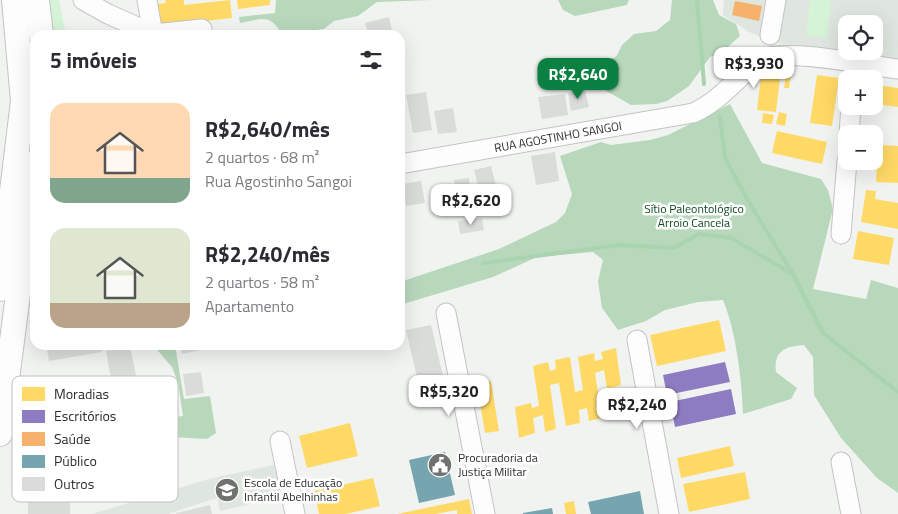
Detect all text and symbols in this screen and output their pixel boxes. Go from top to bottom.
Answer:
map controls [838,15,883,170]
button: locate [838,15,883,60]
text: 5 imóveis [50,44,137,76]
icon: filters [357,46,385,74]
pin: R$3,930 [708,46,800,89]
text: R$3,930 [725,51,783,75]
pin: R$2,640 [532,58,624,100]
text: R$2,640 [549,62,607,86]
button: + [838,70,883,115]
text: R$2,640/mês [205,113,330,145]
street label: RUA AGOSTINHO SANGOI [492,116,623,157]
icon: home [90,123,150,183]
button: − [838,125,883,170]
text: 2 quartos · 68 m² [205,145,319,169]
text: Rua Agostinho Sangoi [205,169,352,193]
pin: R$2,620 [425,184,517,226]
text: R$2,620 [442,188,500,212]
park label: Sítio Paleontológico Arroio Cancela [644,199,744,232]
text: R$2,240/mês [205,238,330,270]
icon: home [90,248,150,308]
text: 2 quartos · 58 m² [205,270,319,294]
text: Apartamento [205,294,294,318]
pin: R$5,320 [403,374,495,417]
legend [12,376,178,502]
text: R$5,320 [420,379,478,403]
text: Moradias [54,383,109,404]
pin: R$2,240 [591,388,683,430]
text: R$2,240 [608,392,666,416]
text: Escritórios [54,405,116,426]
text: Saúde [54,428,91,449]
place label: Procuradoria da Justiça Militar [458,448,538,481]
text: Público [54,450,97,471]
public building icon: Procuradoria da Justiça Militar [427,452,453,478]
text: Outros [54,473,94,494]
place label: Escola de Educação Infantil Abelhinhas [244,473,342,506]
school or university icon: Escola de Educação Infantil Abelhinhas [214,477,240,503]

